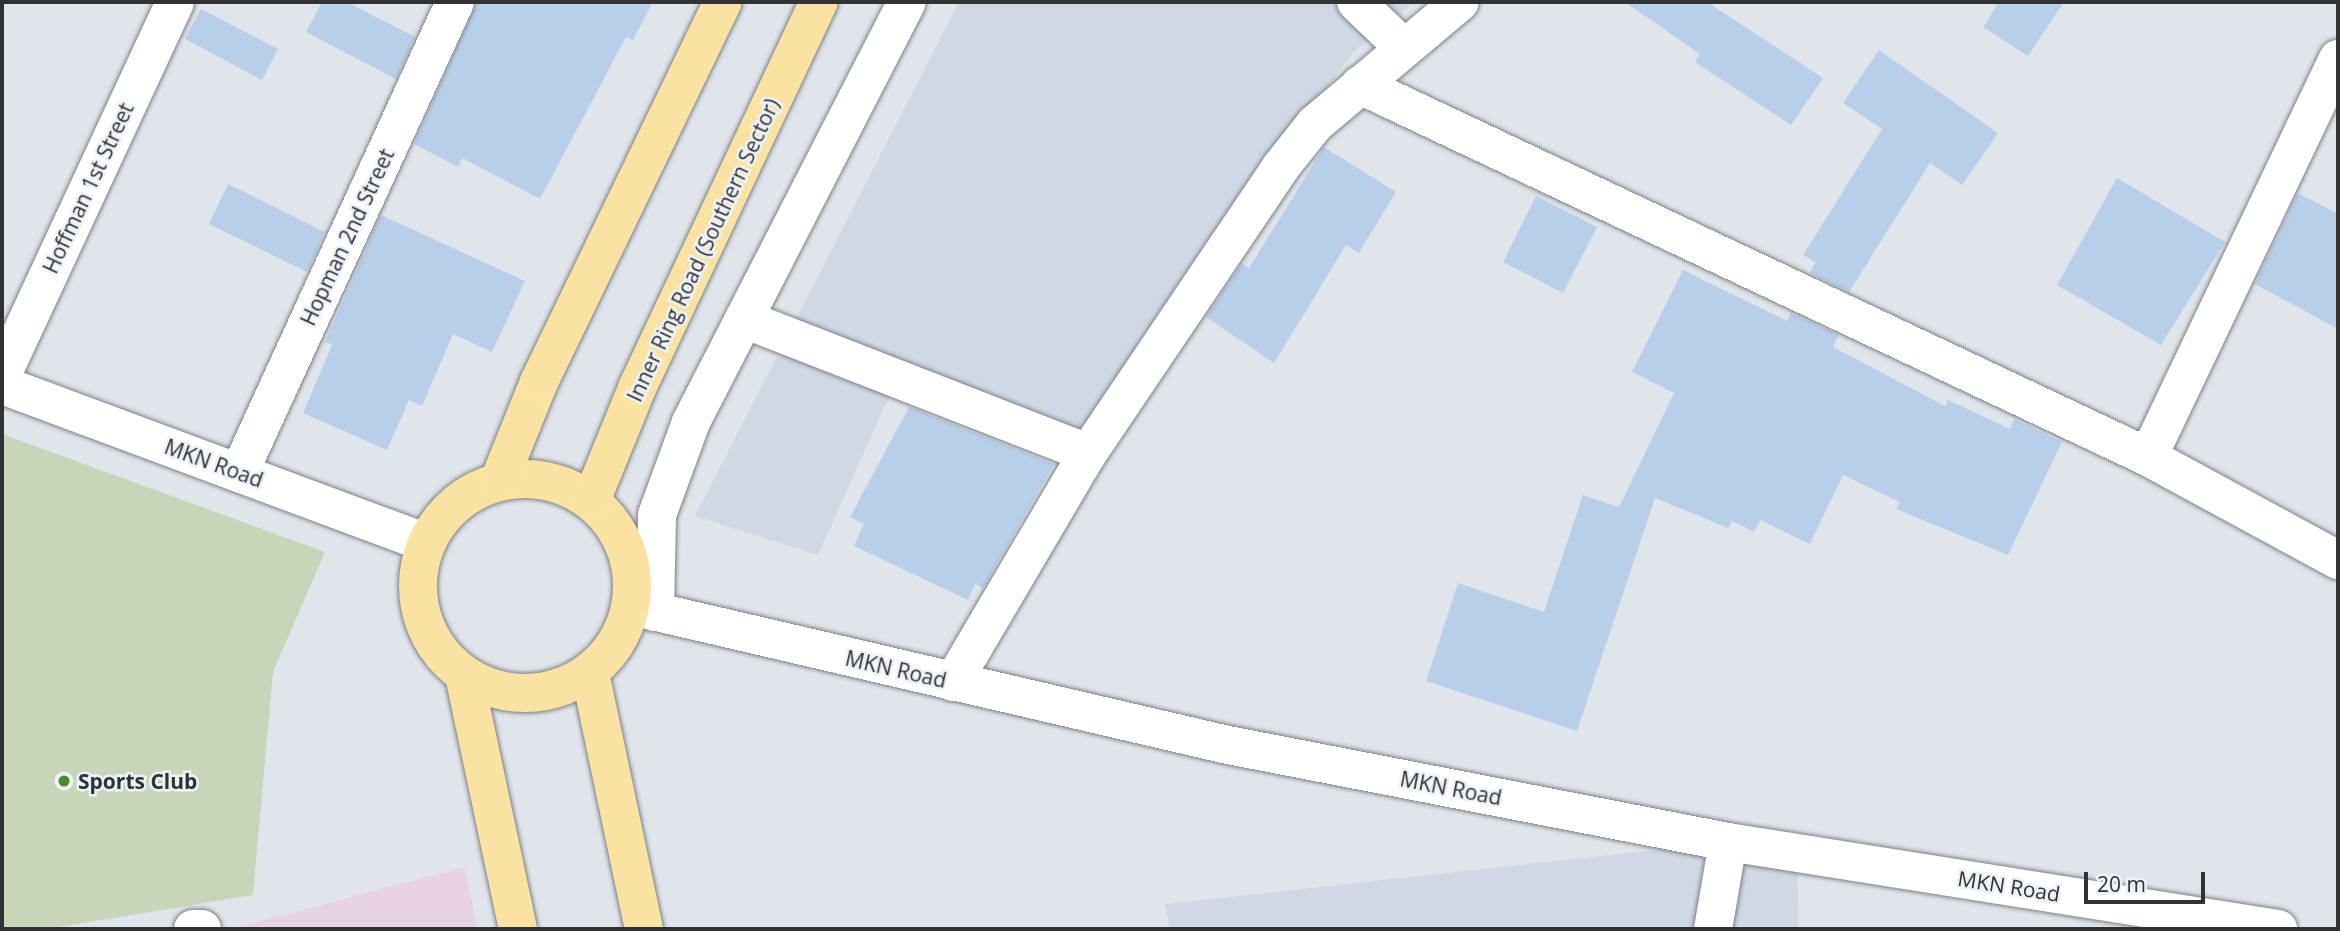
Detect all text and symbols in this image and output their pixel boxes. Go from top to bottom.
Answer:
street label: Inner Ring Road (Southern Sector) [622,94,784,406]
street label: Hoffman 1st Street [37,99,139,277]
street label: Hopman 2nd Street [295,145,399,329]
street label: MKN Road [161,434,267,492]
street label: MKN Road [843,645,949,693]
street label: MKN Road [1398,766,1504,810]
place label: Sports Club [78,768,197,794]
marker: Sports Club [56,773,72,789]
scale bar [2088,858,2209,902]
street label: MKN Road [1956,865,2062,907]
text: 20 m [2097,870,2146,898]

